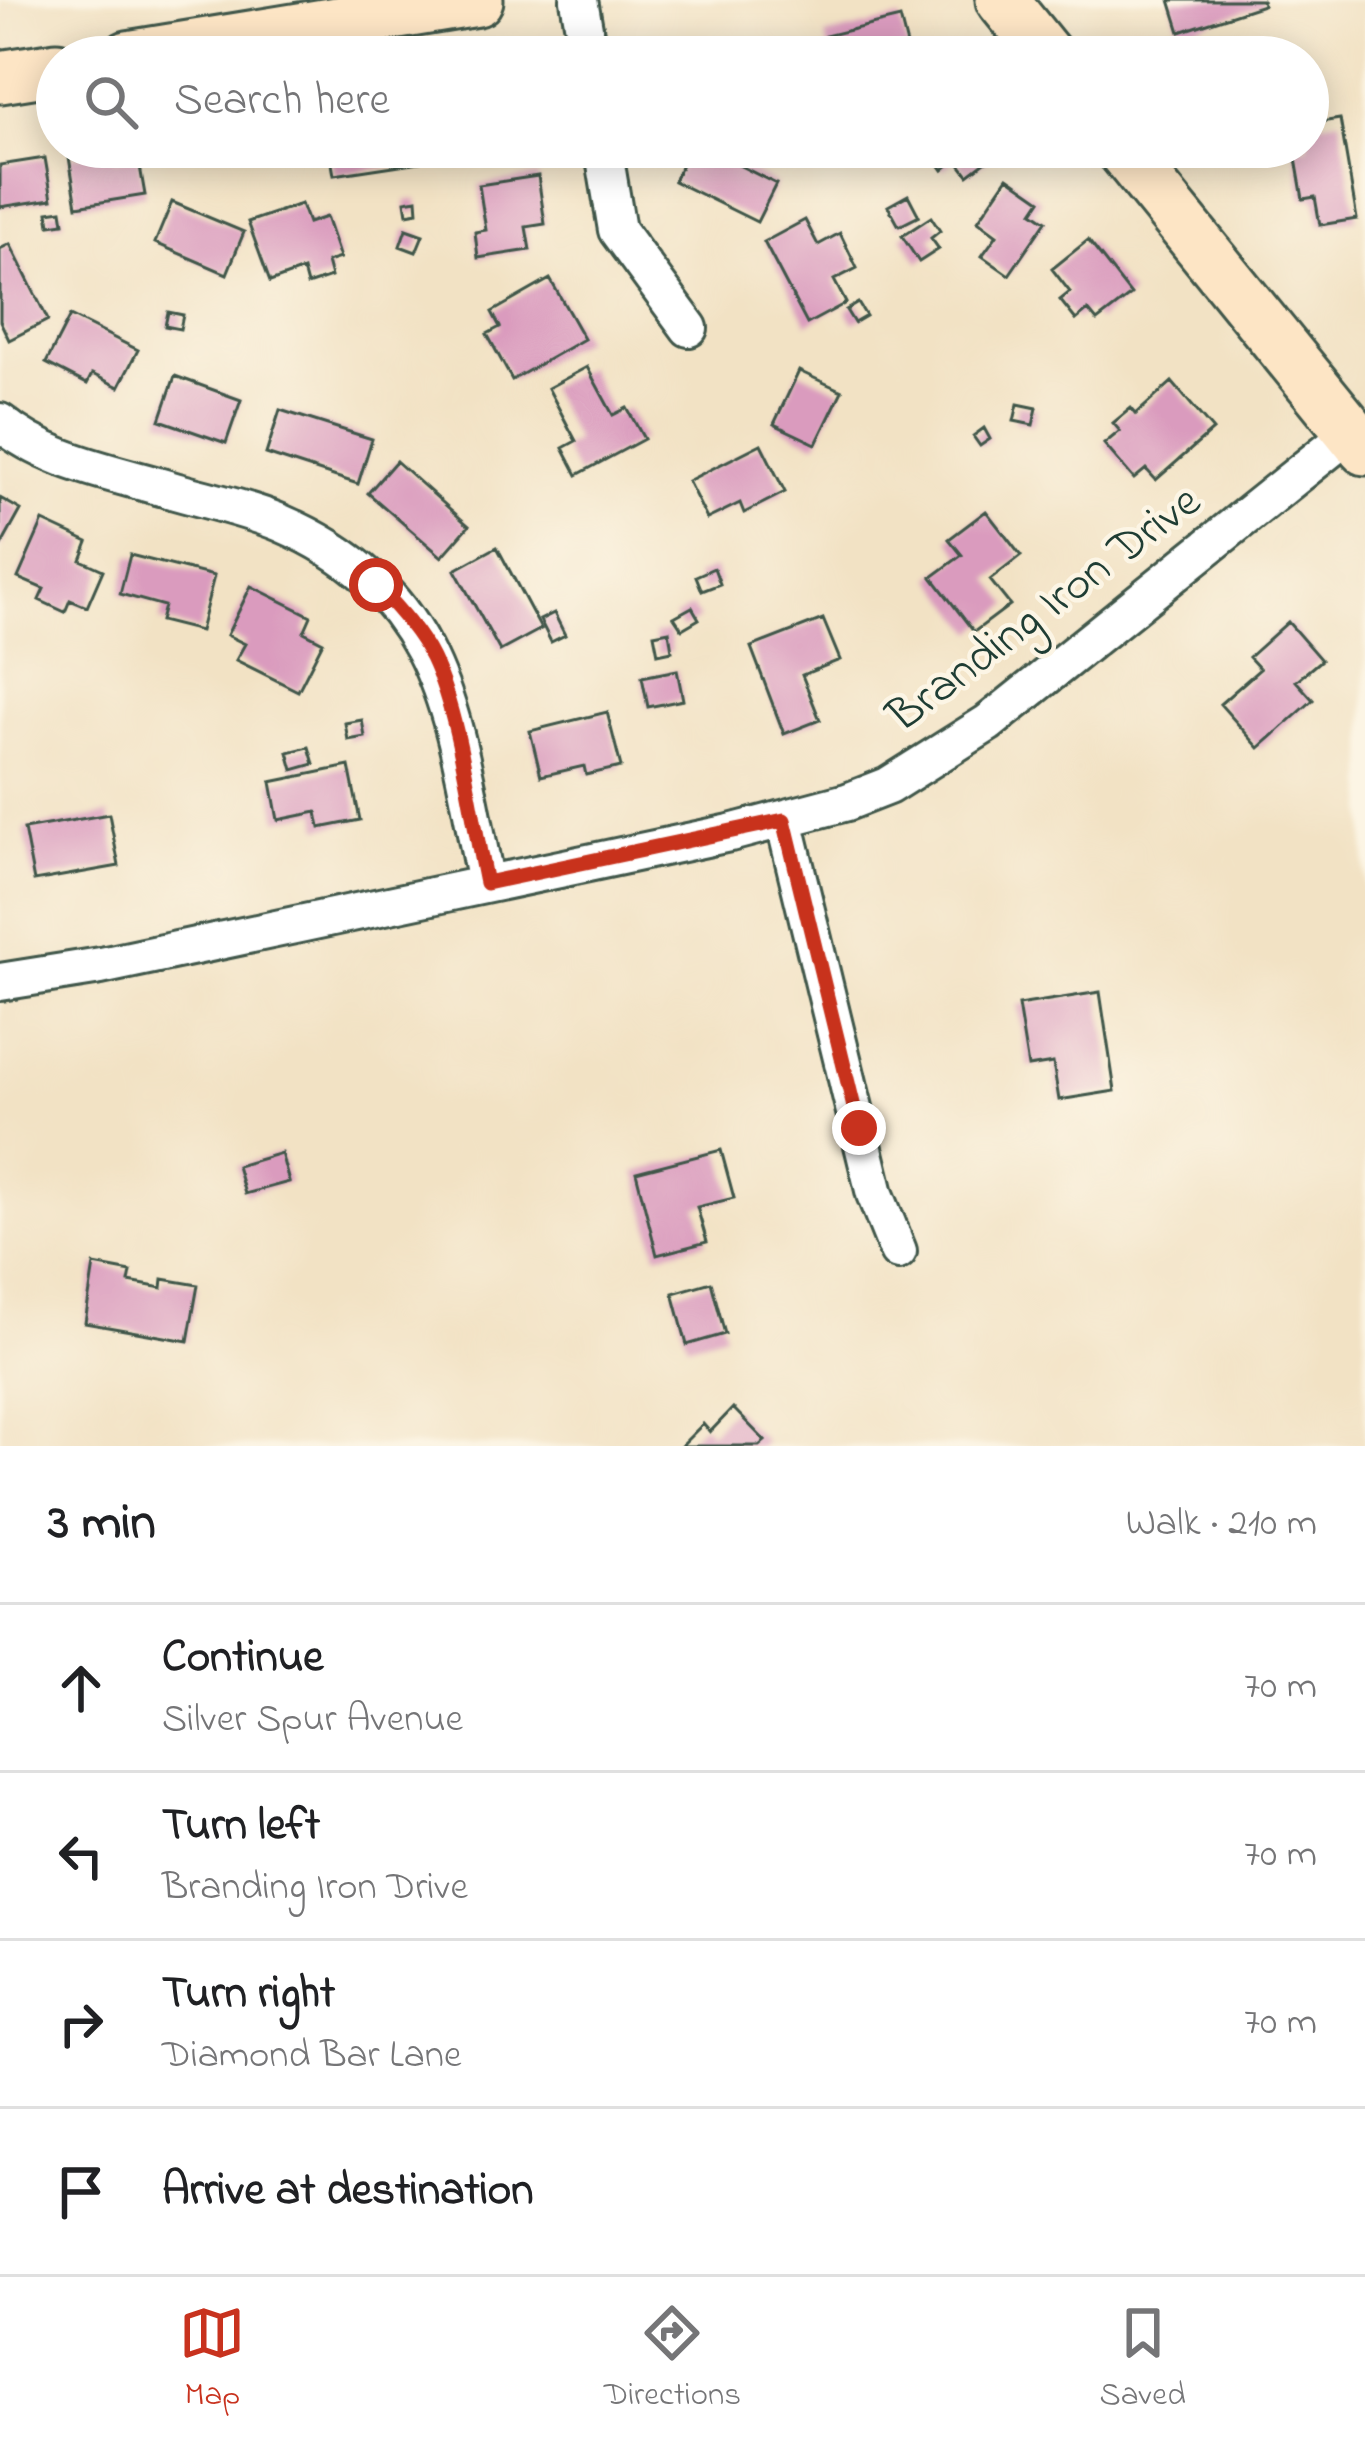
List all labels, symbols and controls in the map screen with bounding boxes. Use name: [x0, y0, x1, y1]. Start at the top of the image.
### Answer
search box: [36, 36, 1329, 168]
icon: search: [78, 69, 144, 135]
text: Search here: [174, 69, 390, 135]
street label: Branding Iron Drive: [873, 468, 1217, 753]
route start: [349, 558, 403, 612]
route end: [832, 1101, 886, 1155]
text: 3 min: [48, 1487, 156, 1562]
text: Walk · 210 m: [1126, 1496, 1317, 1553]
text: Continue: [162, 1626, 323, 1692]
icon: ahead: [48, 1655, 114, 1721]
text: 70 m: [1244, 1659, 1317, 1716]
text: Silver Spur Avenue: [162, 1692, 463, 1749]
text: Turn left: [162, 1794, 320, 1860]
icon: left: [48, 1823, 114, 1889]
text: 70 m: [1244, 1827, 1317, 1884]
text: Branding Iron Drive: [162, 1860, 468, 1917]
text: Turn right: [162, 1962, 335, 2028]
icon: right: [48, 1991, 114, 2057]
text: 70 m: [1244, 1995, 1317, 2052]
text: Diamond Bar Lane: [162, 2028, 461, 2085]
icon: arrive: [48, 2159, 114, 2225]
text: Arrive at destination: [162, 2159, 533, 2225]
tab: Map: [179, 2300, 245, 2420]
tab: Directions: [604, 2300, 741, 2420]
tab: Saved: [1100, 2300, 1186, 2420]

